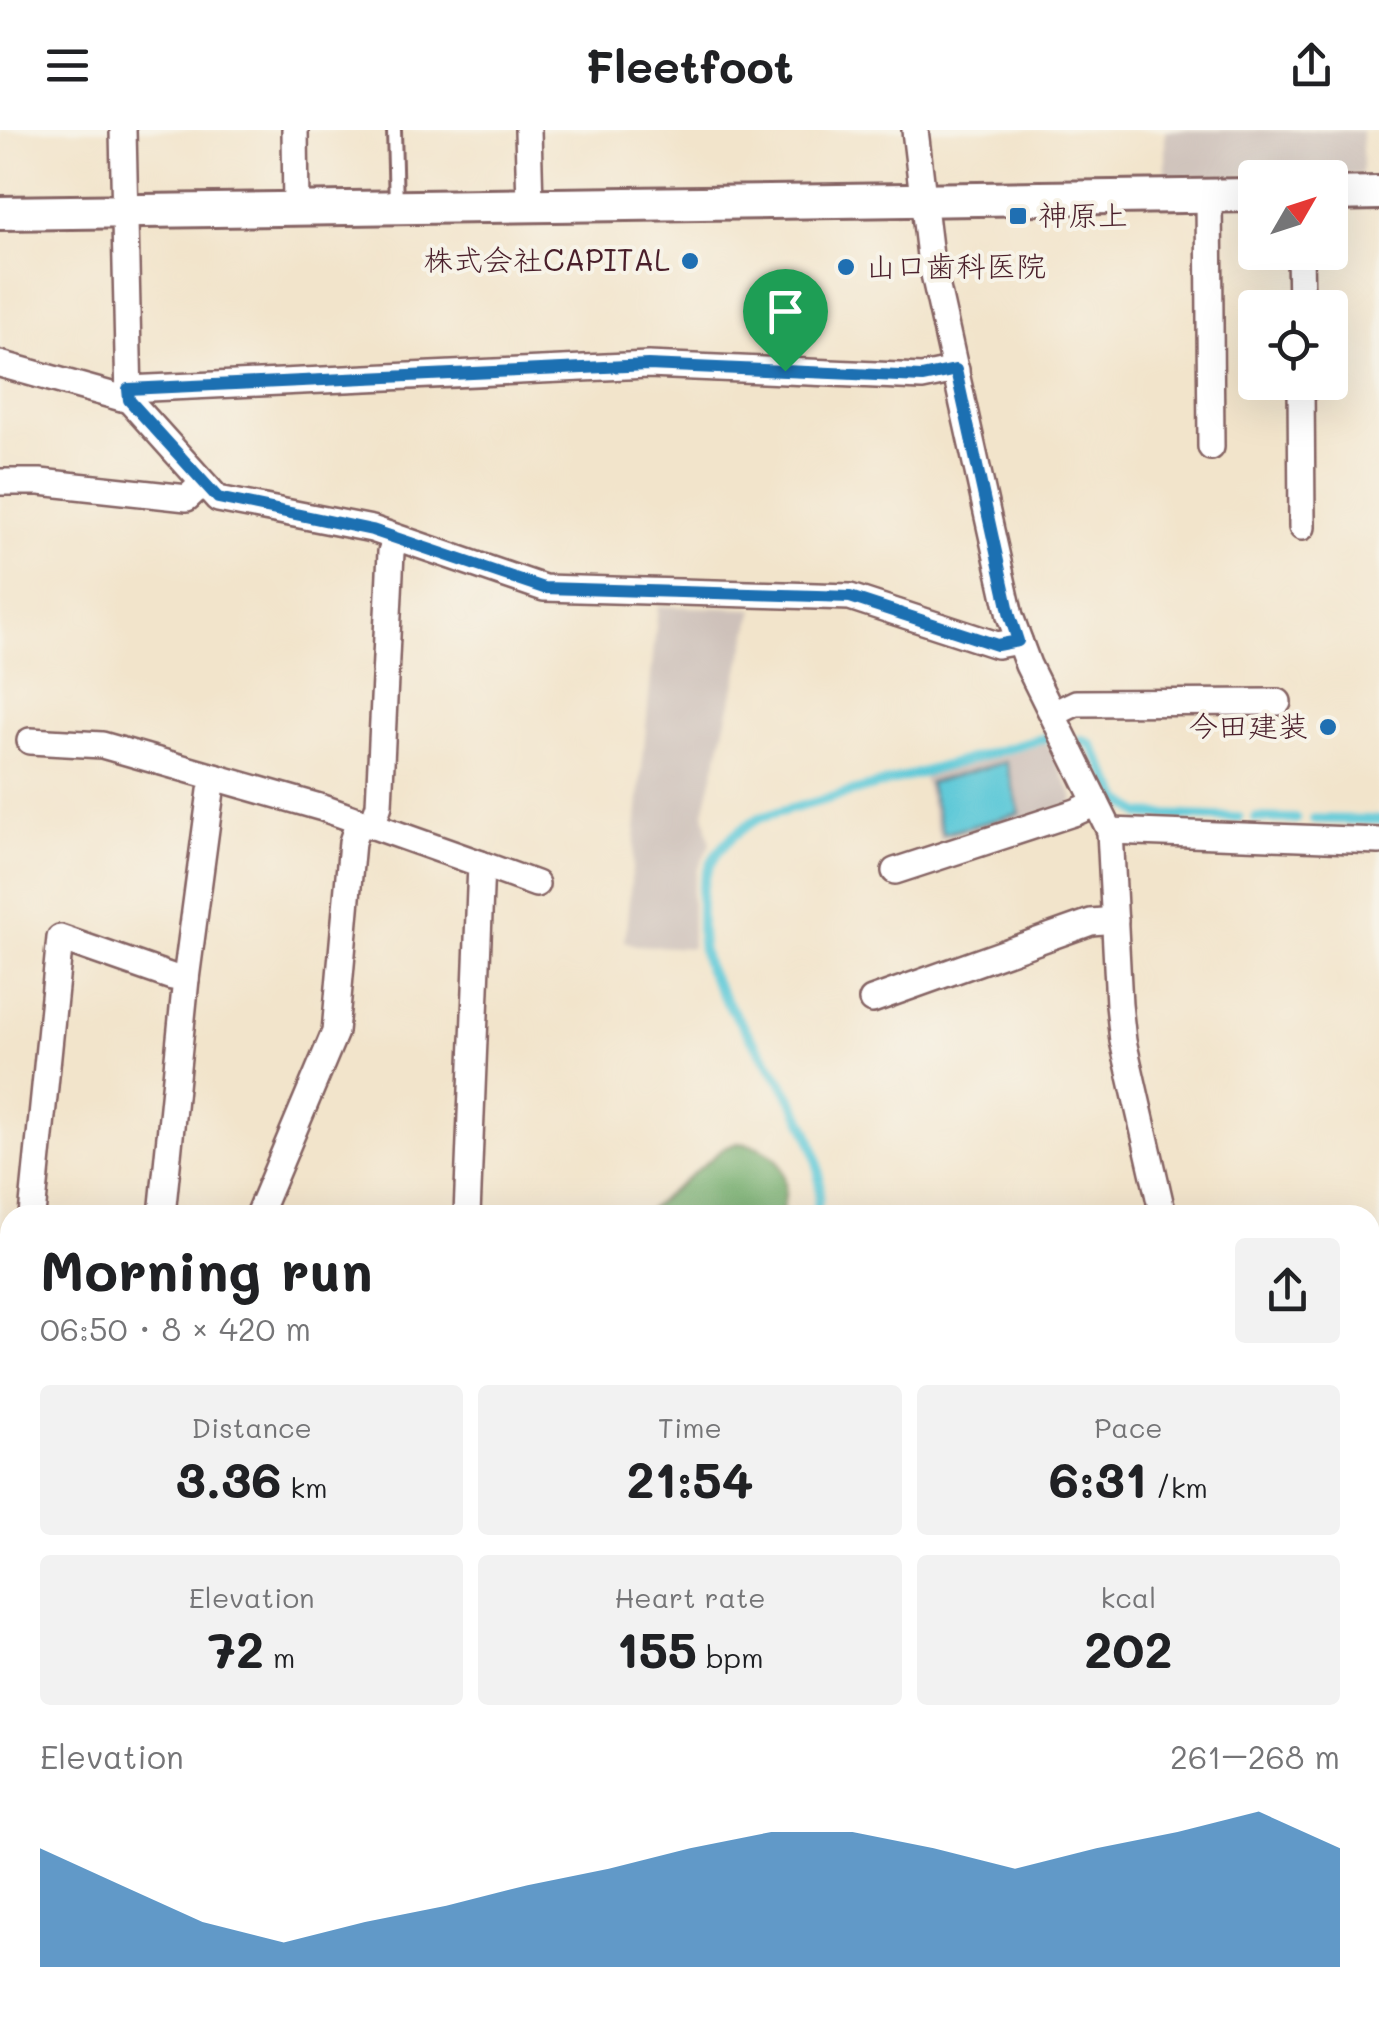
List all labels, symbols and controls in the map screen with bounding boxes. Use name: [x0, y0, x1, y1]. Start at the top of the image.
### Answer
text: Fleetfoot: [585, 36, 794, 94]
icon: menu: [40, 38, 95, 93]
icon: share: [1284, 38, 1339, 93]
north arrow: [1238, 160, 1348, 270]
map controls: [1238, 160, 1348, 400]
place label: 神原上: [1038, 194, 1128, 234]
marker: 神原上: [1007, 205, 1029, 227]
place label: 株式会社CAPITAL: [423, 239, 670, 279]
place label: 山口歯科医院: [866, 245, 1046, 285]
marker: 株式会社CAPITAL: [679, 250, 701, 272]
marker: 山口歯科医院: [835, 256, 857, 278]
pin: [743, 269, 828, 372]
icon: arrive: [758, 284, 813, 339]
button: locate: [1238, 290, 1348, 400]
place label: 今田建装: [1188, 705, 1308, 745]
marker: 今田建装: [1317, 716, 1339, 738]
text: Morning run: [40, 1233, 373, 1305]
button: share: [1235, 1238, 1340, 1343]
text: 06:50 · 8 × 420 m: [40, 1307, 311, 1349]
text: Distance: [191, 1409, 312, 1445]
text: Time: [658, 1409, 722, 1445]
text: Pace: [1094, 1409, 1163, 1445]
text: 3.36: [176, 1445, 281, 1511]
text: 21:54: [627, 1445, 753, 1511]
text: 6:31: [1049, 1445, 1147, 1511]
text: km: [281, 1469, 328, 1505]
text: /km: [1147, 1469, 1208, 1505]
text: Elevation: [189, 1579, 315, 1615]
text: Heart rate: [614, 1579, 766, 1615]
text: kcal: [1100, 1579, 1156, 1615]
text: 72: [208, 1615, 264, 1681]
text: 155: [617, 1615, 697, 1681]
text: 202: [1084, 1615, 1172, 1681]
text: m: [264, 1639, 295, 1675]
text: bpm: [697, 1639, 763, 1675]
text: Elevation: [40, 1735, 184, 1777]
text: 261–268 m: [1170, 1735, 1340, 1777]

